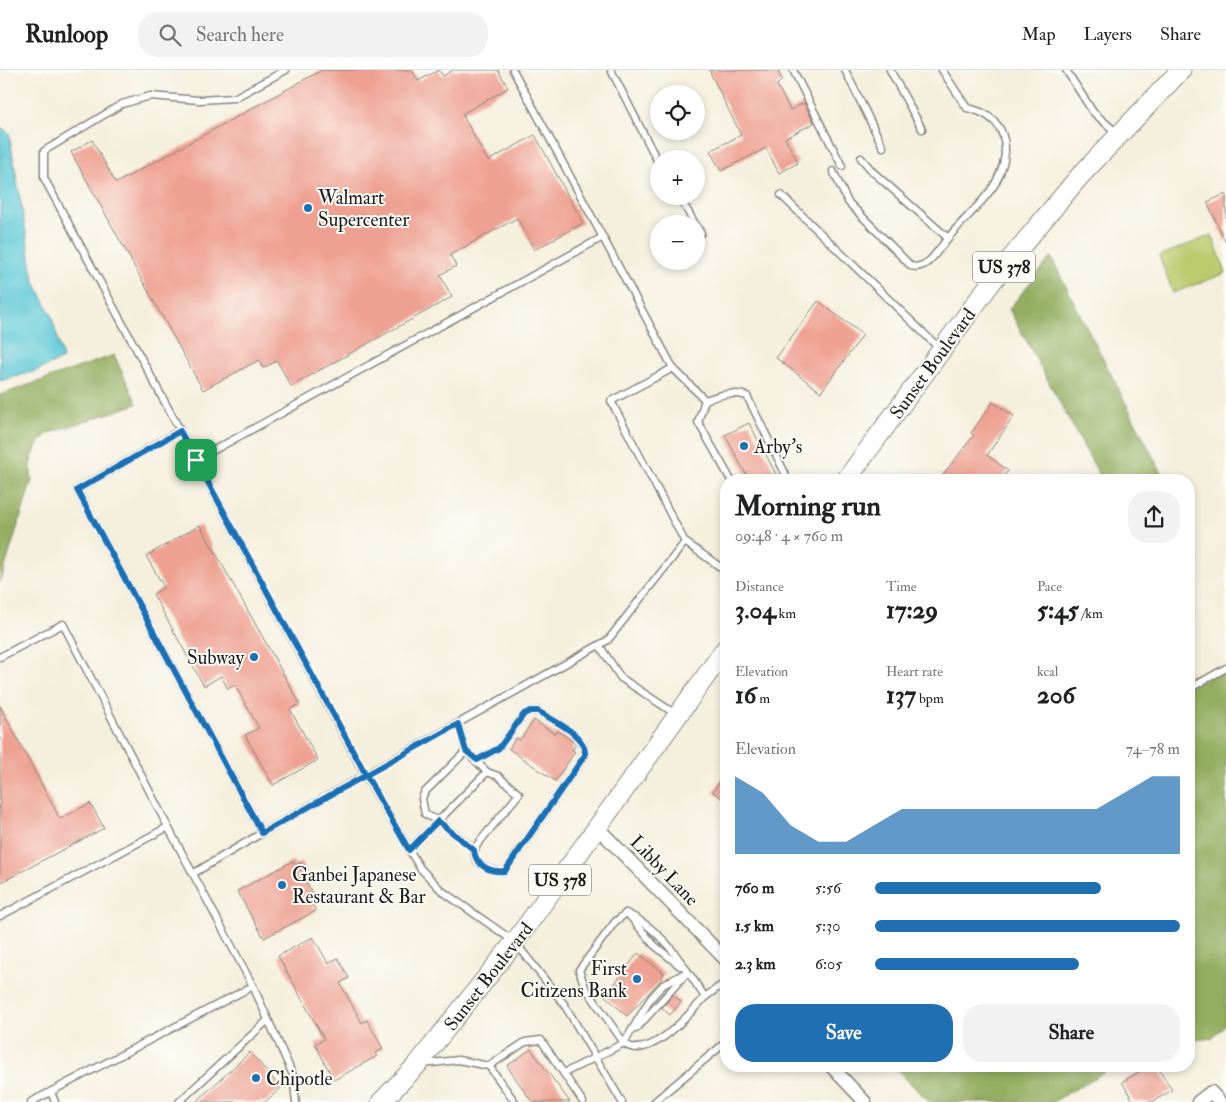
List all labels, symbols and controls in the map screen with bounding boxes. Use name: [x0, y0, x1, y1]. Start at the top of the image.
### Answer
search box: [138, 12, 488, 57]
text: Runloop: [25, 19, 108, 50]
icon: search: [156, 21, 184, 49]
text: Search here: [196, 23, 284, 47]
text: Map: [1022, 23, 1056, 46]
text: Layers: [1084, 23, 1132, 46]
text: Share: [1160, 23, 1201, 46]
map controls: [650, 85, 705, 270]
button: locate: [650, 85, 705, 140]
button: +: [650, 150, 705, 205]
place label: Walmart Supercenter: [317, 186, 409, 233]
marker: Walmart Supercenter: [302, 202, 314, 214]
button: −: [650, 215, 705, 270]
road number: US 378: [973, 252, 1035, 282]
street label: Sunset Boulevard: [885, 303, 981, 424]
place label: Arby's: [753, 435, 802, 459]
pin: [175, 439, 217, 481]
marker: Arby's: [738, 440, 750, 452]
icon: arrive: [182, 446, 210, 474]
text: Morning run: [735, 489, 881, 524]
button: share: [1128, 491, 1180, 543]
text: 09:48 · 4 × 760 m: [735, 526, 843, 546]
text: Distance: [735, 578, 784, 595]
text: Time: [886, 578, 917, 595]
text: Pace: [1037, 578, 1062, 595]
text: 3.04: [735, 595, 776, 626]
text: 17:29: [886, 595, 938, 626]
text: 5:45: [1037, 595, 1079, 626]
text: km: [776, 605, 796, 622]
text: /km: [1079, 605, 1103, 622]
place label: Subway: [187, 646, 245, 670]
marker: Subway: [248, 651, 260, 663]
text: Elevation: [735, 663, 788, 680]
text: Heart rate: [886, 663, 943, 680]
text: kcal: [1037, 663, 1058, 680]
text: 16: [735, 680, 756, 711]
text: 137: [886, 680, 916, 711]
text: 206: [1037, 680, 1075, 711]
text: m: [756, 690, 770, 707]
text: bpm: [916, 690, 944, 707]
text: Elevation: [735, 739, 796, 759]
text: 74–78 m: [1126, 739, 1180, 759]
street label: Libby Lane: [625, 830, 704, 911]
place label: Ganbei Japanese Restaurant & Bar: [292, 863, 426, 909]
road number: US 378: [529, 864, 591, 896]
text: 760 m: [735, 878, 774, 898]
text: 5:56: [815, 878, 841, 898]
marker: Ganbei Japanese Restaurant & Bar: [276, 879, 288, 891]
text: 1.5 km: [735, 916, 774, 936]
text: 5:30: [815, 916, 840, 936]
street label: Sunset Boulevard: [439, 917, 539, 1036]
text: 2.3 km: [735, 954, 776, 974]
text: 6:05: [815, 954, 842, 974]
place label: First Citizens Bank: [520, 957, 627, 1003]
marker: First Citizens Bank: [631, 973, 643, 985]
button: Save: [735, 1004, 953, 1062]
button: Share: [963, 1004, 1180, 1062]
place label: Chipotle: [266, 1067, 333, 1092]
marker: Chipotle: [250, 1072, 262, 1084]

